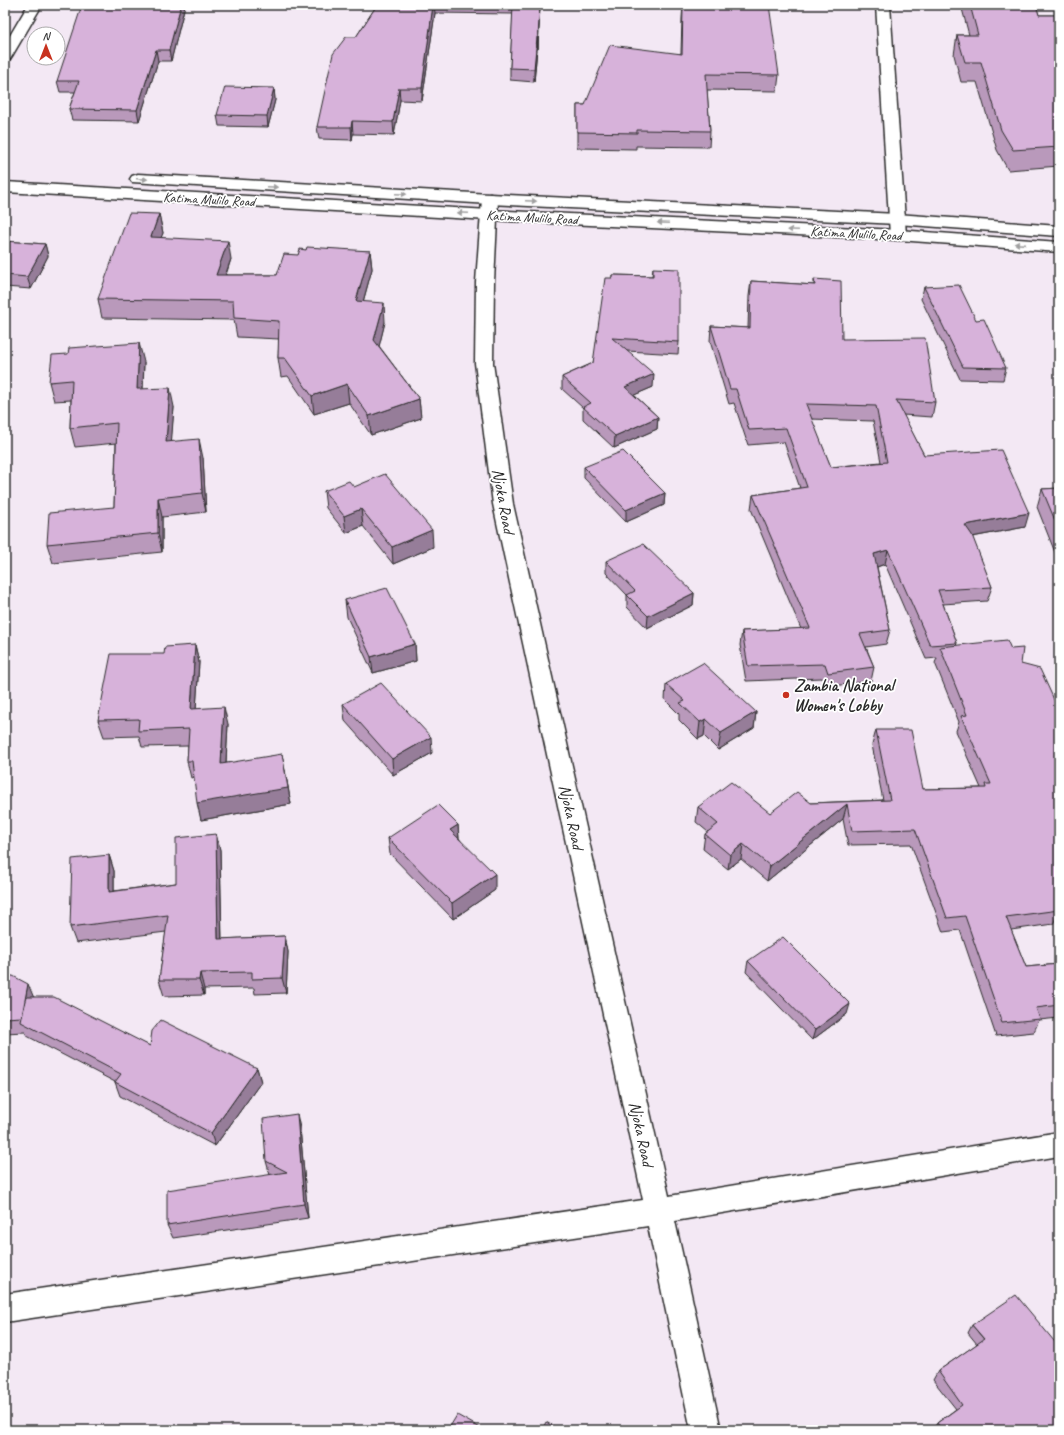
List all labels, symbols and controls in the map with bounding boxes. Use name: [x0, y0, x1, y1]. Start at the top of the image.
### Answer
north arrow: [26, 26, 66, 66]
text: N: [43, 29, 52, 43]
one-way arrow: [136, 176, 148, 183]
one-way arrow: [266, 183, 278, 190]
street label: Katima Mulilo Road: [163, 189, 258, 211]
one-way arrow: [395, 191, 408, 197]
one-way arrow: [525, 198, 538, 204]
street label: Katima Mulilo Road: [486, 207, 581, 229]
one-way arrow: [456, 210, 469, 216]
one-way arrow: [657, 220, 669, 227]
street label: Katima Mulilo Road: [810, 223, 905, 245]
one-way arrow: [786, 227, 799, 233]
one-way arrow: [1014, 241, 1026, 248]
street label: Njoka Road: [487, 467, 520, 538]
place label: Zambia National Women's Lobby: [794, 675, 897, 716]
marker: Zambia National Women's Lobby: [781, 690, 791, 700]
street label: Njoka Road: [554, 783, 589, 854]
street label: Njoka Road: [624, 1100, 659, 1171]

